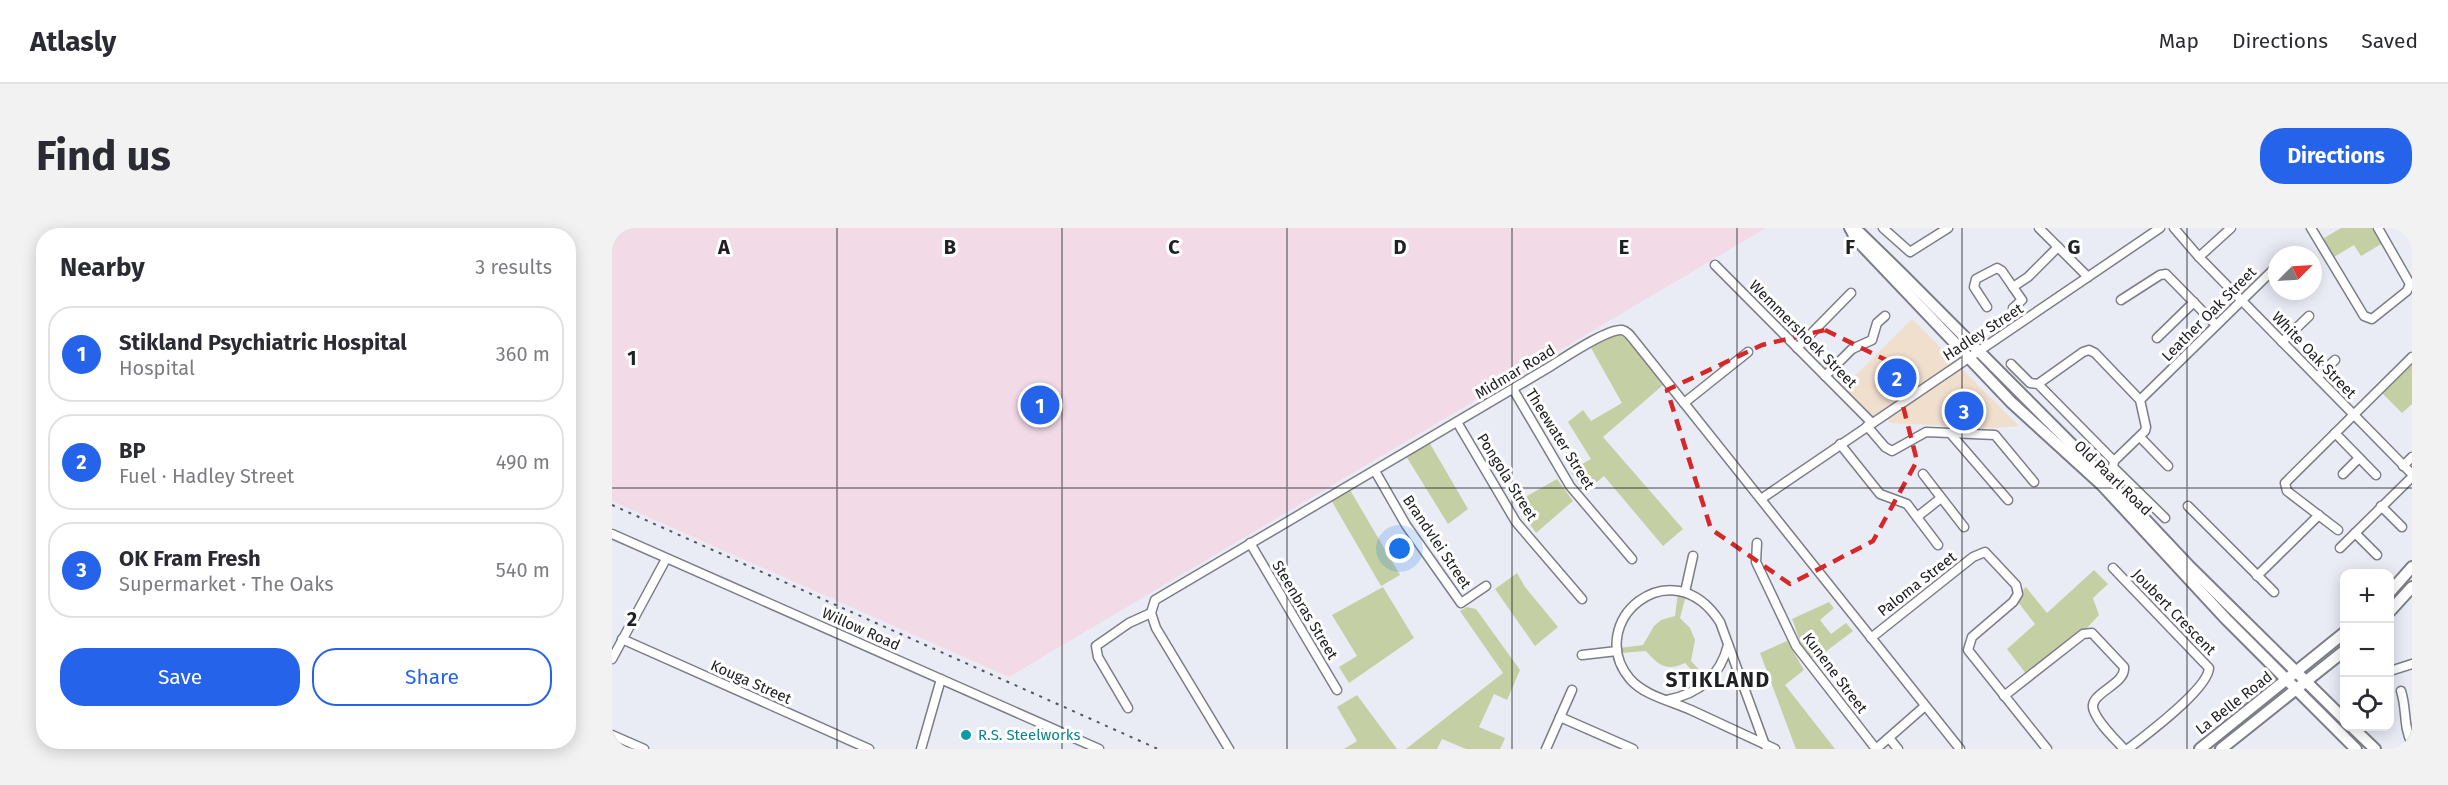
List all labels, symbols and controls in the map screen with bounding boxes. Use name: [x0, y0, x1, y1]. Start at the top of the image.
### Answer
text: Atlasly: [30, 25, 116, 58]
text: Map: [2159, 28, 2199, 54]
text: Directions: [2232, 28, 2328, 54]
text: Saved: [2361, 28, 2418, 54]
button: Directions: [2260, 128, 2412, 184]
text: Find us: [36, 131, 171, 181]
text: A: [717, 235, 731, 259]
text: B: [944, 235, 956, 259]
text: C: [1168, 235, 1180, 259]
text: D: [1393, 235, 1407, 259]
text: E: [1619, 235, 1629, 259]
text: F: [1845, 235, 1855, 259]
text: G: [2068, 235, 2080, 259]
north arrow: [2268, 246, 2322, 300]
text: Nearby: [60, 252, 145, 283]
text: 3 results: [475, 255, 552, 279]
street label: Leather Oak Street: [2158, 263, 2260, 365]
street label: Wemmershoek Street: [1745, 276, 1861, 392]
street label: Hadley Street: [1940, 299, 2027, 365]
street label: White Oak Street: [2268, 308, 2360, 402]
text: Stikland Psychiatric Hospital: [119, 329, 407, 356]
street label: Midmar Road: [1472, 341, 1558, 403]
text: 1: [77, 342, 86, 366]
text: 360 m: [496, 342, 550, 366]
text: 1: [627, 346, 637, 370]
text: Hospital: [119, 356, 195, 380]
pin: 2: [1878, 356, 1916, 400]
pin: 1: [1020, 382, 1060, 428]
street label: Theewater Street: [1522, 385, 1599, 493]
pin: 3: [1944, 388, 1984, 434]
street label: Pongola Street: [1473, 430, 1541, 524]
text: BP: [119, 437, 146, 464]
street label: Old Paarl Road: [2071, 437, 2155, 519]
text: 2: [76, 450, 87, 474]
text: 490 m: [496, 450, 550, 474]
text: Fuel · Hadley Street: [119, 464, 294, 488]
street label: Brandvlei Street: [1399, 492, 1475, 593]
your location: [1385, 534, 1414, 563]
text: OK Fram Fresh: [119, 545, 261, 572]
street label: Paloma Street: [1874, 547, 1960, 620]
street label: Steenbras Street: [1268, 557, 1342, 663]
text: 3: [76, 558, 87, 582]
text: 540 m: [496, 558, 550, 582]
street label: Joubert Crescent: [2129, 565, 2220, 659]
map controls: [2340, 569, 2394, 731]
button: +: [2340, 569, 2394, 623]
text: Supermarket · The Oaks: [119, 572, 334, 596]
street label: Willow Road: [819, 604, 903, 654]
text: 2: [627, 607, 637, 631]
button: −: [2340, 623, 2394, 677]
street label: Kunene Street: [1799, 629, 1871, 717]
button: Save: [60, 648, 300, 706]
button: Share: [312, 648, 552, 706]
street label: Kouga Street: [708, 656, 795, 708]
district label: STIKLAND: [1665, 667, 1771, 693]
street label: La Belle Road: [2192, 668, 2276, 738]
button: locate: [2340, 677, 2394, 731]
place label: R.S. Steelworks: [978, 726, 1080, 744]
marker: R.S. Steelworks: [959, 728, 973, 742]

